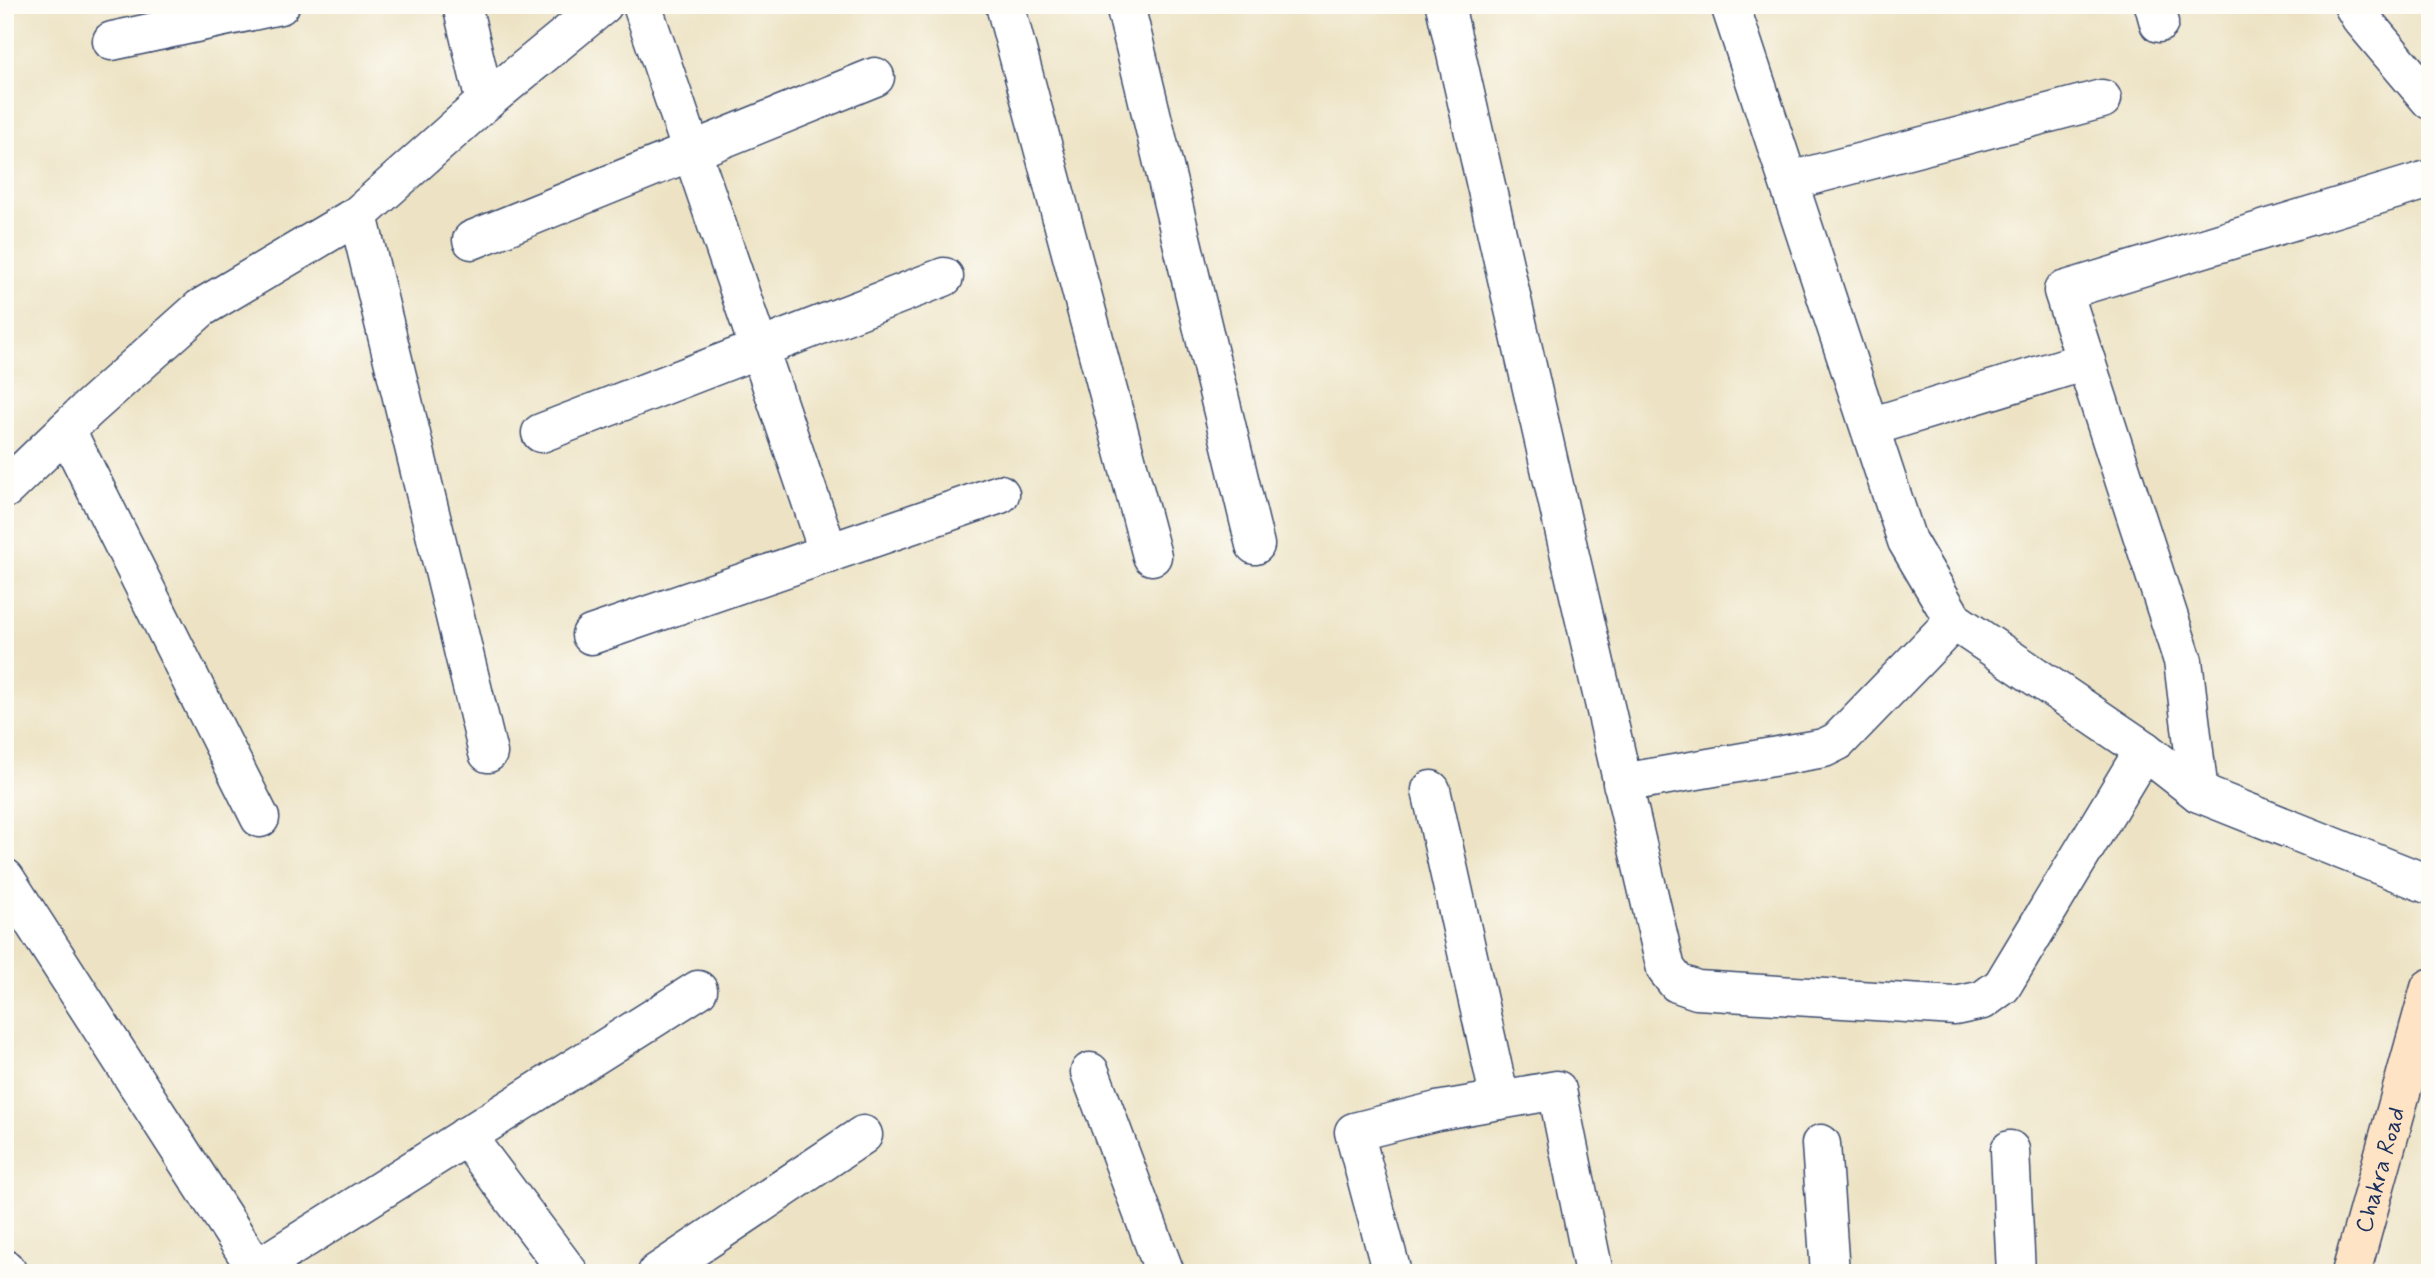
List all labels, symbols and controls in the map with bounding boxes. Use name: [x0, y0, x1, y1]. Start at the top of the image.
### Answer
street label: Chakra Road: [2349, 1104, 2413, 1237]

